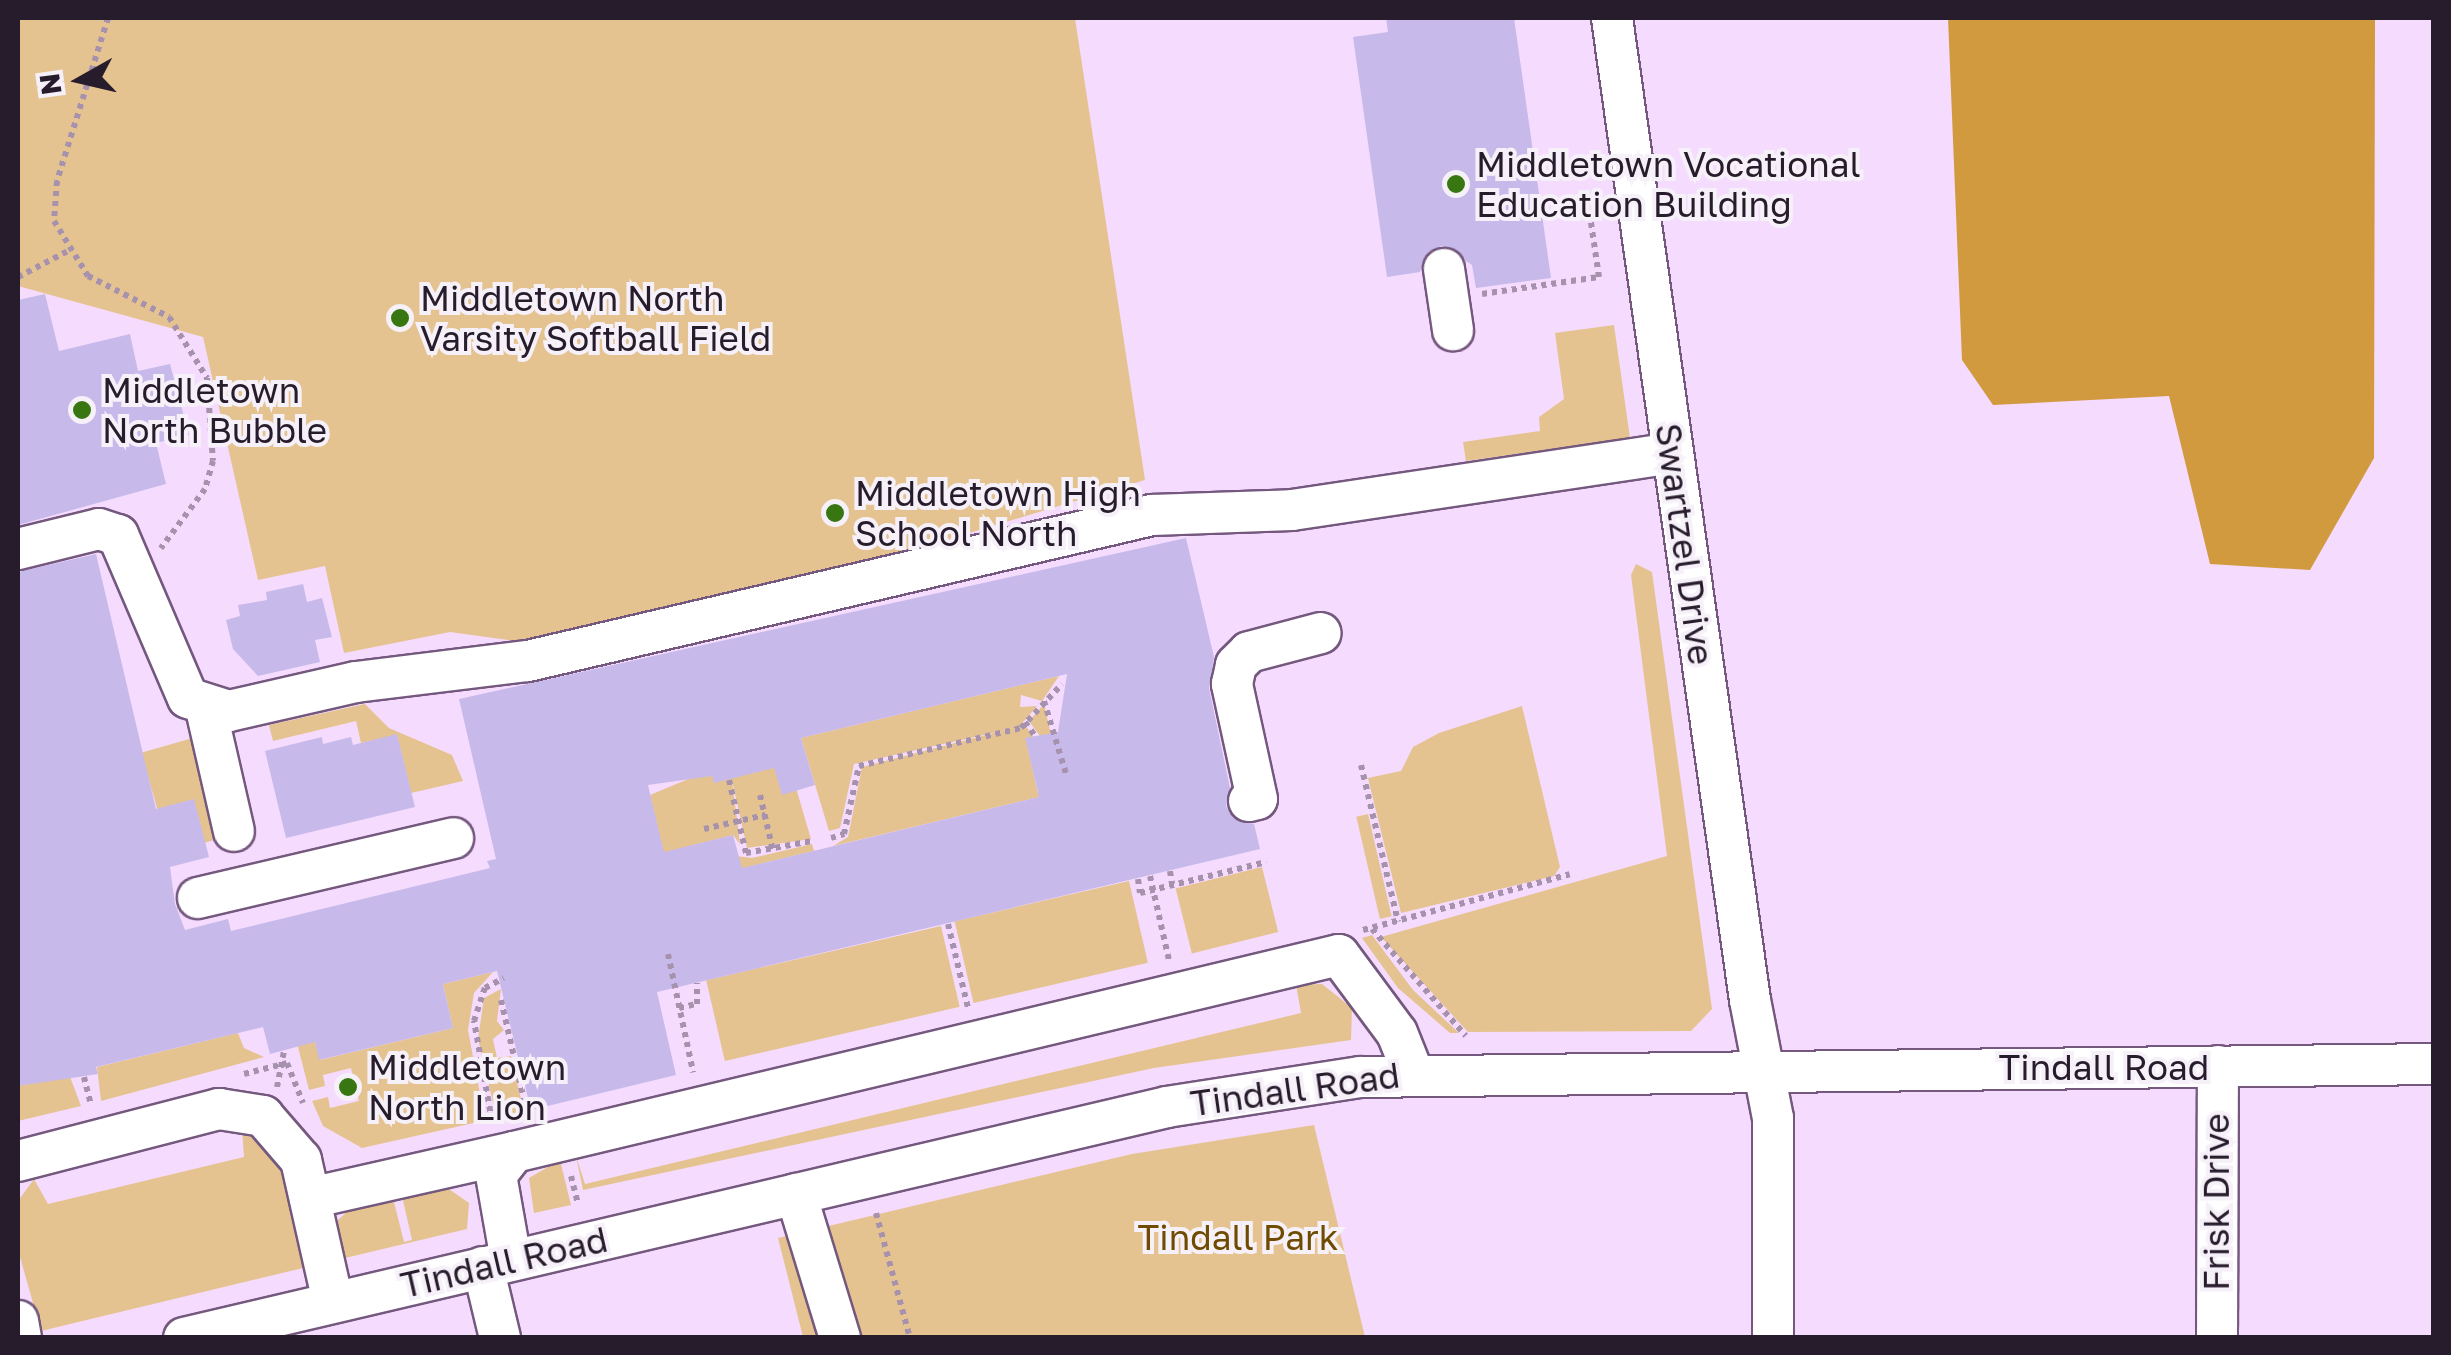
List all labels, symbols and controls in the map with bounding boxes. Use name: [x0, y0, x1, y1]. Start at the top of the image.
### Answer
north arrow: [30, 30, 130, 130]
text: N: [32, 71, 68, 97]
place label: Middletown Vocational Education Building: [1476, 143, 1861, 225]
marker: Middletown Vocational Education Building: [1445, 173, 1467, 195]
place label: Middletown North Varsity Softball Field: [420, 277, 771, 359]
marker: Middletown North Varsity Softball Field: [389, 307, 411, 329]
place label: Middletown North Bubble: [102, 369, 327, 451]
marker: Middletown North Bubble: [71, 399, 93, 421]
street label: Swartzel Drive: [1647, 421, 1723, 667]
place label: Middletown High School North: [855, 472, 1141, 554]
marker: Middletown High School North: [824, 502, 846, 524]
place label: Middletown North Lion: [368, 1046, 566, 1128]
street label: Tindall Road: [1999, 1046, 2209, 1088]
street label: Tindall Road: [1188, 1054, 1402, 1124]
marker: Middletown North Lion: [337, 1076, 359, 1098]
street label: Frisk Drive: [2195, 1113, 2237, 1291]
park label: Tindall Park: [1138, 1216, 1338, 1258]
street label: Tindall Road: [397, 1218, 611, 1306]

